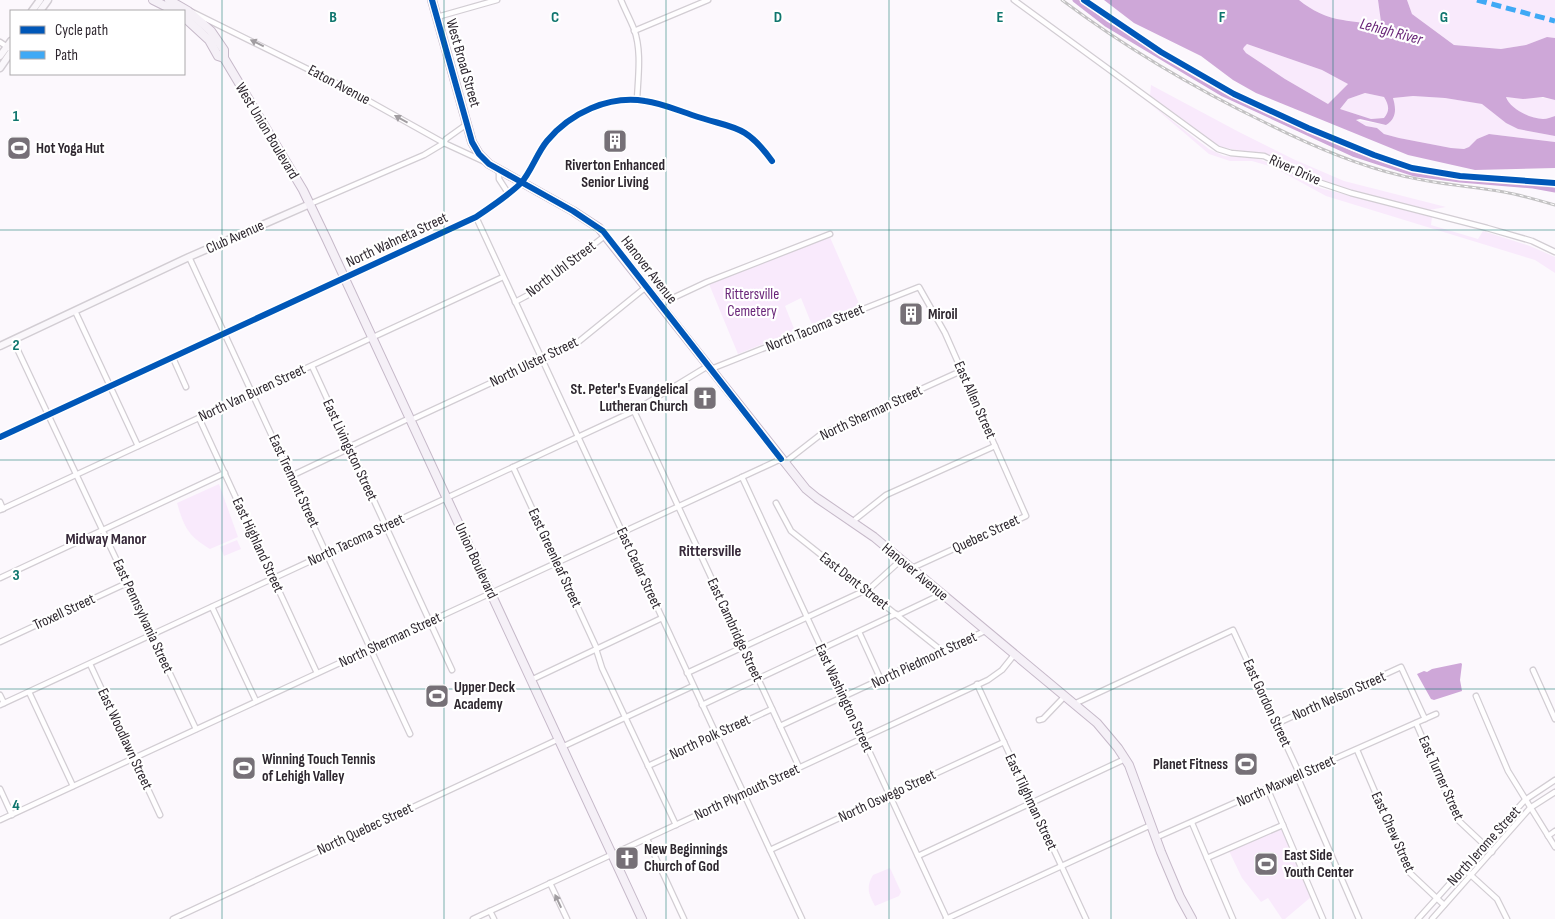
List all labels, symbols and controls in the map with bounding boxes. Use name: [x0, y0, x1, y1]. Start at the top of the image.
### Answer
text: B: [329, 8, 337, 27]
text: C: [551, 8, 559, 27]
text: D: [774, 8, 782, 27]
text: E: [997, 8, 1004, 27]
text: F: [1219, 8, 1226, 27]
text: G: [1440, 8, 1448, 27]
legend: [10, 10, 185, 75]
water label: Lehigh River: [1358, 15, 1425, 50]
street label: West Broad Street: [441, 17, 485, 110]
text: Cycle path: [55, 21, 108, 40]
one-way arrow: [250, 39, 264, 47]
text: Path: [55, 46, 78, 65]
street label: Eaton Avenue: [305, 61, 373, 109]
street label: West Union Boulevard: [231, 79, 303, 183]
text: 1: [13, 107, 20, 126]
one-way arrow: [394, 115, 408, 123]
building icon: Riverton Enhanced Senior Living: [602, 128, 628, 154]
sports icon: Hot Yoga Hut: [6, 135, 32, 161]
place label: Hot Yoga Hut: [36, 139, 105, 158]
street label: River Drive: [1266, 150, 1324, 190]
place label: Riverton Enhanced Senior Living: [565, 156, 665, 192]
street label: North Wahneta Street: [343, 208, 451, 272]
street label: Club Avenue: [203, 216, 267, 258]
street label: Hanover Avenue: [617, 232, 681, 308]
street label: North Uhl Street: [522, 236, 600, 301]
park label: Rittersville Cemetery: [725, 285, 779, 321]
street label: North Tacoma Street: [763, 300, 867, 356]
building icon: Miroil: [898, 301, 924, 327]
place label: Miroil: [928, 305, 958, 324]
street label: North Ulster Street: [487, 332, 582, 392]
text: 2: [12, 336, 20, 355]
street label: East Allen Street: [949, 358, 1001, 442]
street label: North Van Buren Street: [195, 360, 309, 426]
place label: St. Peter's Evangelical Lutheran Church: [571, 380, 688, 416]
street label: North Sherman Street: [817, 381, 926, 445]
church icon: St. Peter's Evangelical Lutheran Church: [692, 385, 718, 411]
street label: East Livingston Street: [318, 396, 382, 504]
street label: East Tremont Street: [264, 432, 324, 531]
street label: East Highland Street: [228, 495, 288, 596]
street label: East Greenleaf Street: [524, 505, 586, 611]
street label: North Tacoma Street: [305, 509, 408, 571]
street label: Quebec Street: [949, 510, 1023, 558]
street label: Union Boulevard: [450, 520, 502, 602]
street label: East Cedar Street: [612, 524, 666, 612]
district label: Midway Manor: [65, 530, 147, 549]
street label: Hanover Avenue: [878, 539, 952, 605]
district label: Rittersville: [679, 542, 741, 561]
street label: East Dent Street: [816, 548, 893, 614]
street label: East Pennsylvania Street: [108, 556, 178, 676]
text: 3: [12, 566, 20, 585]
street label: East Cambridge Street: [703, 575, 767, 685]
street label: Troxell Street: [30, 589, 98, 635]
street label: North Sherman Street: [336, 608, 445, 672]
street label: North Piedmont Street: [868, 627, 980, 693]
street label: East Washington Street: [811, 641, 878, 756]
street label: East Gordon Street: [1238, 656, 1296, 750]
street label: North Nelson Street: [1289, 667, 1389, 725]
place label: Upper Deck Academy: [453, 678, 516, 714]
sports icon: Upper Deck Academy: [424, 683, 450, 709]
street label: East Woodlawn Street: [93, 685, 157, 793]
street label: North Polk Street: [667, 710, 754, 764]
street label: East Turner Street: [1414, 733, 1468, 824]
place label: Winning Touch Tennis of Lehigh Valley: [262, 750, 376, 786]
street label: East Tilghman Street: [1000, 751, 1062, 854]
sports icon: Planet Fitness: [1233, 751, 1259, 777]
street label: North Maxwell Street: [1234, 751, 1339, 811]
sports icon: Winning Touch Tennis of Lehigh Valley: [231, 755, 257, 781]
place label: Planet Fitness: [1153, 755, 1228, 774]
street label: North Plymouth Street: [691, 759, 803, 825]
street label: North Oswego Street: [835, 765, 939, 827]
street label: East Chew Street: [1367, 789, 1419, 876]
text: 4: [12, 796, 20, 815]
street label: North Quebec Street: [314, 798, 416, 860]
street label: North Jerome Street: [1443, 802, 1525, 890]
place label: New Beginnings Church of God: [644, 840, 728, 876]
church icon: New Beginnings Church of God: [614, 845, 640, 871]
place label: East Side Youth Center: [1284, 846, 1354, 882]
sports icon: East Side Youth Center: [1253, 851, 1279, 877]
one-way arrow: [554, 894, 562, 908]

